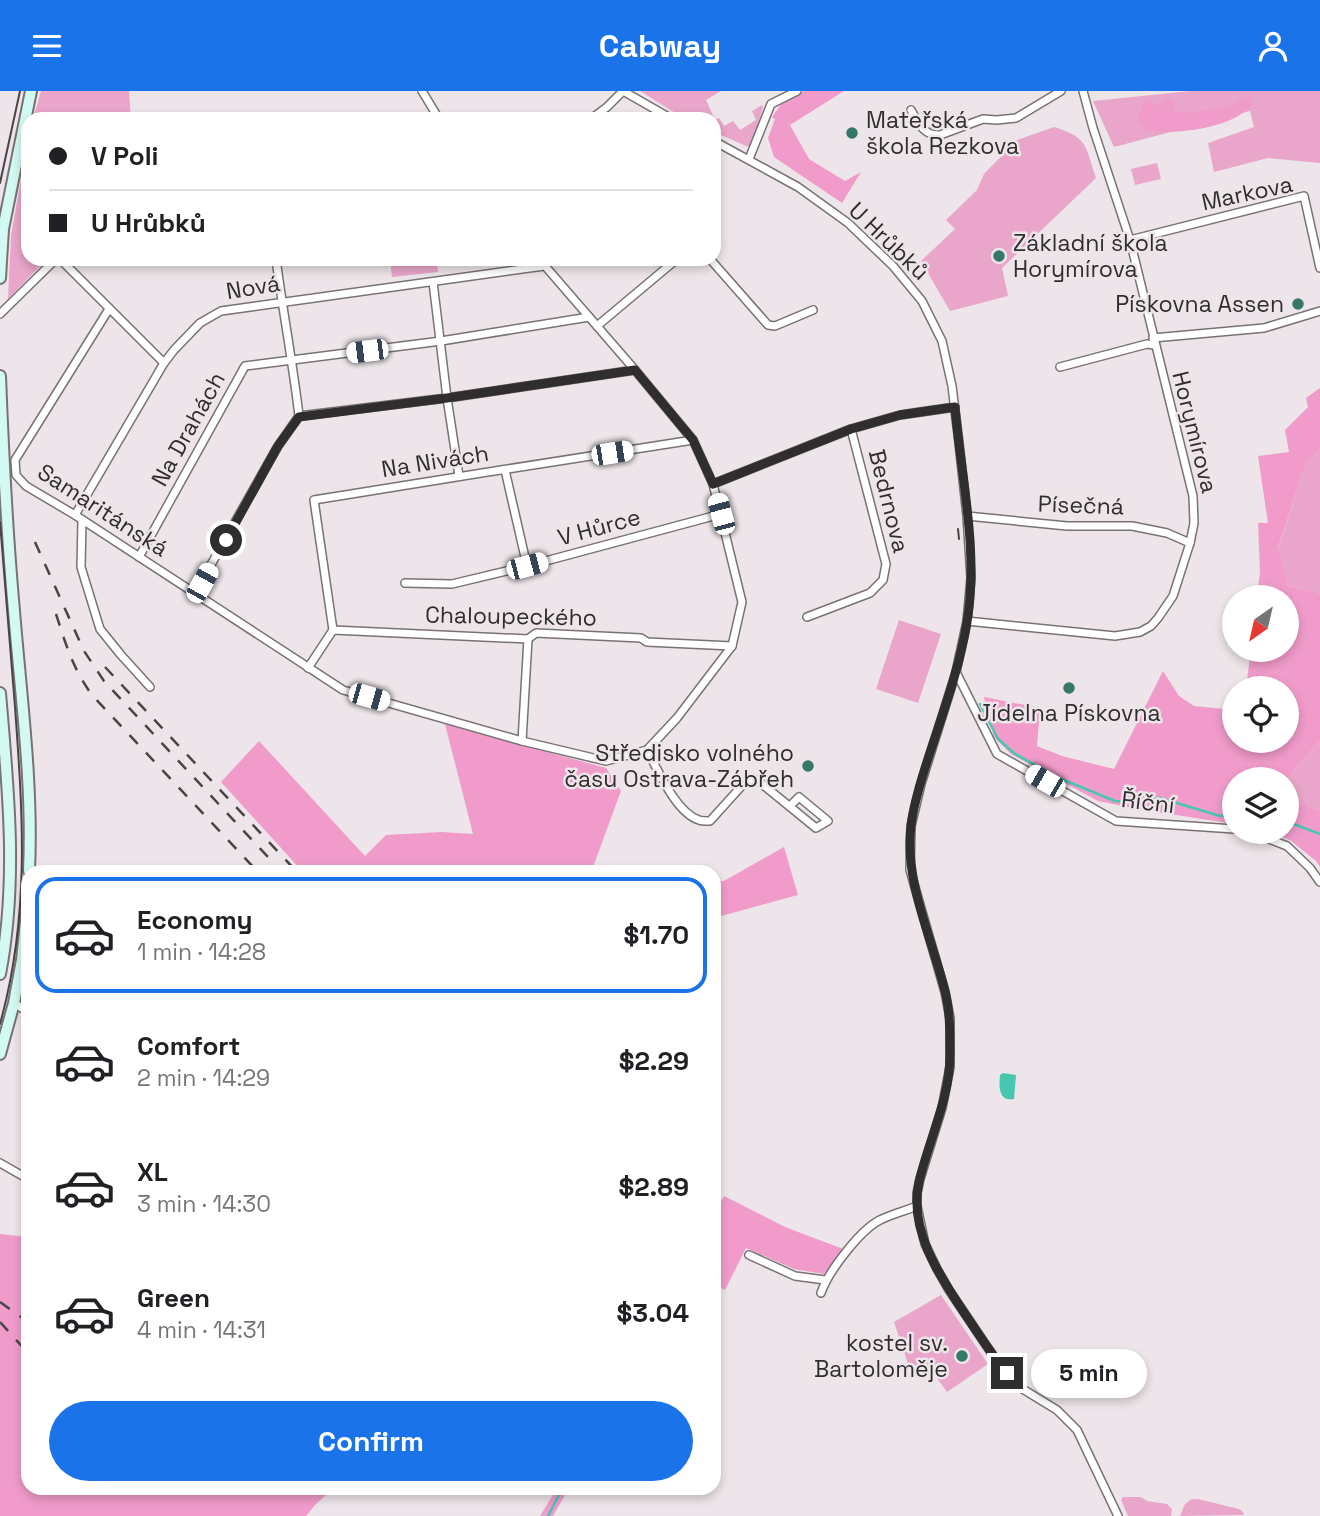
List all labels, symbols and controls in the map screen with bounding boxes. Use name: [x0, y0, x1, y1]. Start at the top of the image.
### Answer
text: Cabway: [599, 26, 721, 66]
icon: menu: [28, 27, 66, 65]
icon: person: [1254, 27, 1292, 65]
place label: Mateřská škola Rezkova: [866, 105, 1019, 161]
marker: Mateřská škola Rezkova: [844, 125, 860, 141]
text: V Poli: [91, 139, 159, 173]
street label: Markova: [1199, 169, 1295, 217]
street label: U Hrůbků: [842, 195, 936, 287]
text: U Hrůbků: [91, 206, 206, 240]
place label: Základní škola Horymírova: [1013, 228, 1168, 284]
marker: Základní škola Horymírova: [991, 248, 1007, 264]
street label: Nová: [224, 268, 282, 306]
place label: Pískovna Assen: [1115, 289, 1284, 319]
marker: Pískovna Assen: [1290, 296, 1306, 312]
car: [345, 338, 390, 364]
street label: Na Drahách: [144, 367, 232, 491]
street label: Horymírova: [1165, 368, 1225, 496]
street label: Na Nivách: [379, 438, 491, 484]
car: [590, 439, 635, 467]
street label: Bedrnova: [862, 446, 916, 556]
street label: Samaritánská: [32, 457, 174, 563]
street label: Písečná: [1037, 489, 1125, 521]
car: [706, 491, 737, 537]
street label: V Hůrce: [554, 502, 644, 552]
route start: [210, 524, 242, 556]
car: [504, 550, 551, 582]
car: [183, 560, 222, 606]
north arrow: [1222, 585, 1298, 661]
map controls: [1222, 585, 1299, 844]
street label: Chaloupeckého: [425, 600, 597, 632]
button: locate: [1222, 676, 1299, 753]
marker: Jídelna Pískovna: [1061, 680, 1077, 696]
car: [346, 681, 393, 713]
place label: Jídelna Pískovna: [977, 698, 1161, 728]
place label: Středisko volného času Ostrava-Zábřeh: [564, 738, 794, 794]
marker: Středisko volného času Ostrava-Zábřeh: [800, 758, 816, 774]
car: [1022, 761, 1069, 801]
button: layers: [1222, 767, 1299, 844]
street label: Říční: [1120, 784, 1177, 820]
text: Economy: [137, 903, 253, 937]
icon: car: [53, 904, 116, 967]
text: $1.70: [623, 918, 689, 952]
text: 1 min · 14:28: [137, 937, 266, 967]
text: Comfort: [137, 1029, 240, 1063]
icon: car: [53, 1030, 116, 1093]
text: $2.29: [619, 1044, 689, 1078]
text: 2 min · 14:29: [137, 1063, 270, 1093]
text: XL: [137, 1155, 168, 1189]
icon: car: [53, 1156, 116, 1219]
text: $2.89: [618, 1170, 689, 1204]
text: 3 min · 14:30: [137, 1189, 271, 1219]
text: Green: [137, 1281, 210, 1315]
icon: car: [53, 1282, 116, 1345]
text: $3.04: [617, 1296, 689, 1330]
text: 4 min · 14:31: [137, 1315, 266, 1345]
place label: kostel sv. Bartoloměje: [814, 1328, 948, 1384]
marker: kostel sv. Bartoloměje: [954, 1348, 970, 1364]
callout: 5 min: [1032, 1349, 1147, 1397]
route end: [991, 1357, 1023, 1389]
text: 5 min: [1059, 1358, 1119, 1388]
button: Confirm: [49, 1401, 693, 1481]

